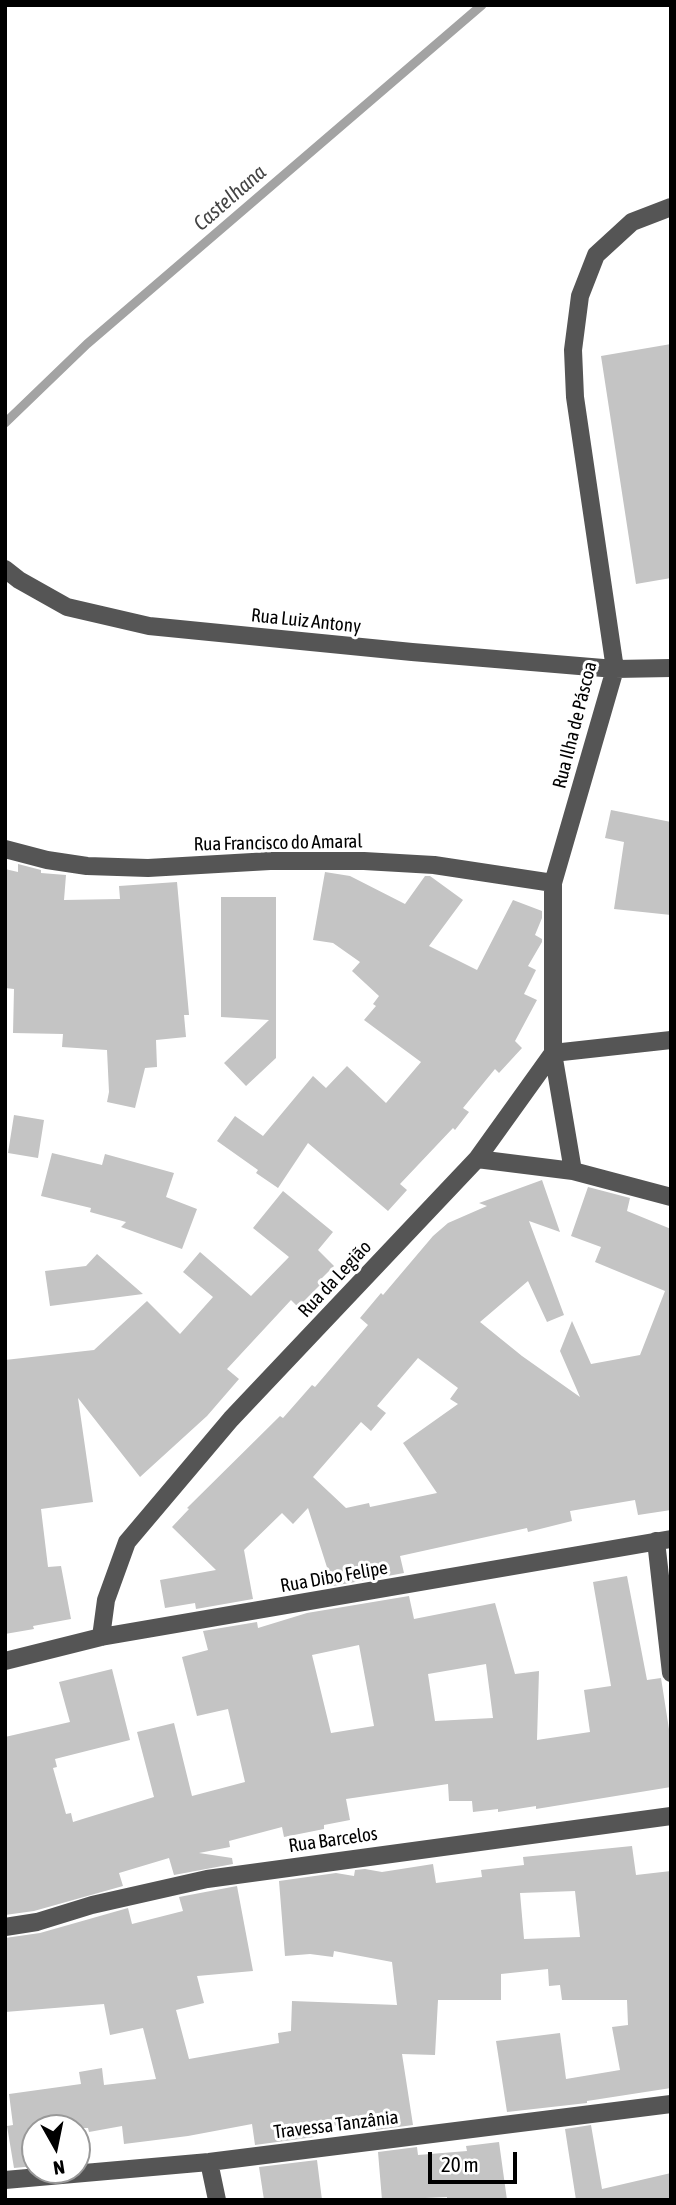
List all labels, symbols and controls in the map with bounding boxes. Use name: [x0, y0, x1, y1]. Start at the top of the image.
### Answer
water label: Castelhana: [189, 160, 271, 236]
street label: Rua Luiz Antony: [250, 604, 362, 638]
street label: Rua Ilha de Páscoa: [548, 659, 602, 791]
street label: Rua Francisco do Amaral: [193, 830, 363, 856]
street label: Rua da Legião: [294, 1236, 376, 1322]
street label: Rua Dibo Felipe: [279, 1556, 389, 1598]
street label: Rua Barcelos: [287, 1822, 379, 1858]
street label: Travessa Tanzânia: [272, 2106, 400, 2144]
north arrow: [21, 2114, 91, 2184]
scale bar: [431, 2138, 520, 2182]
text: 20 m: [441, 2152, 479, 2176]
text: N: [52, 2156, 66, 2180]

